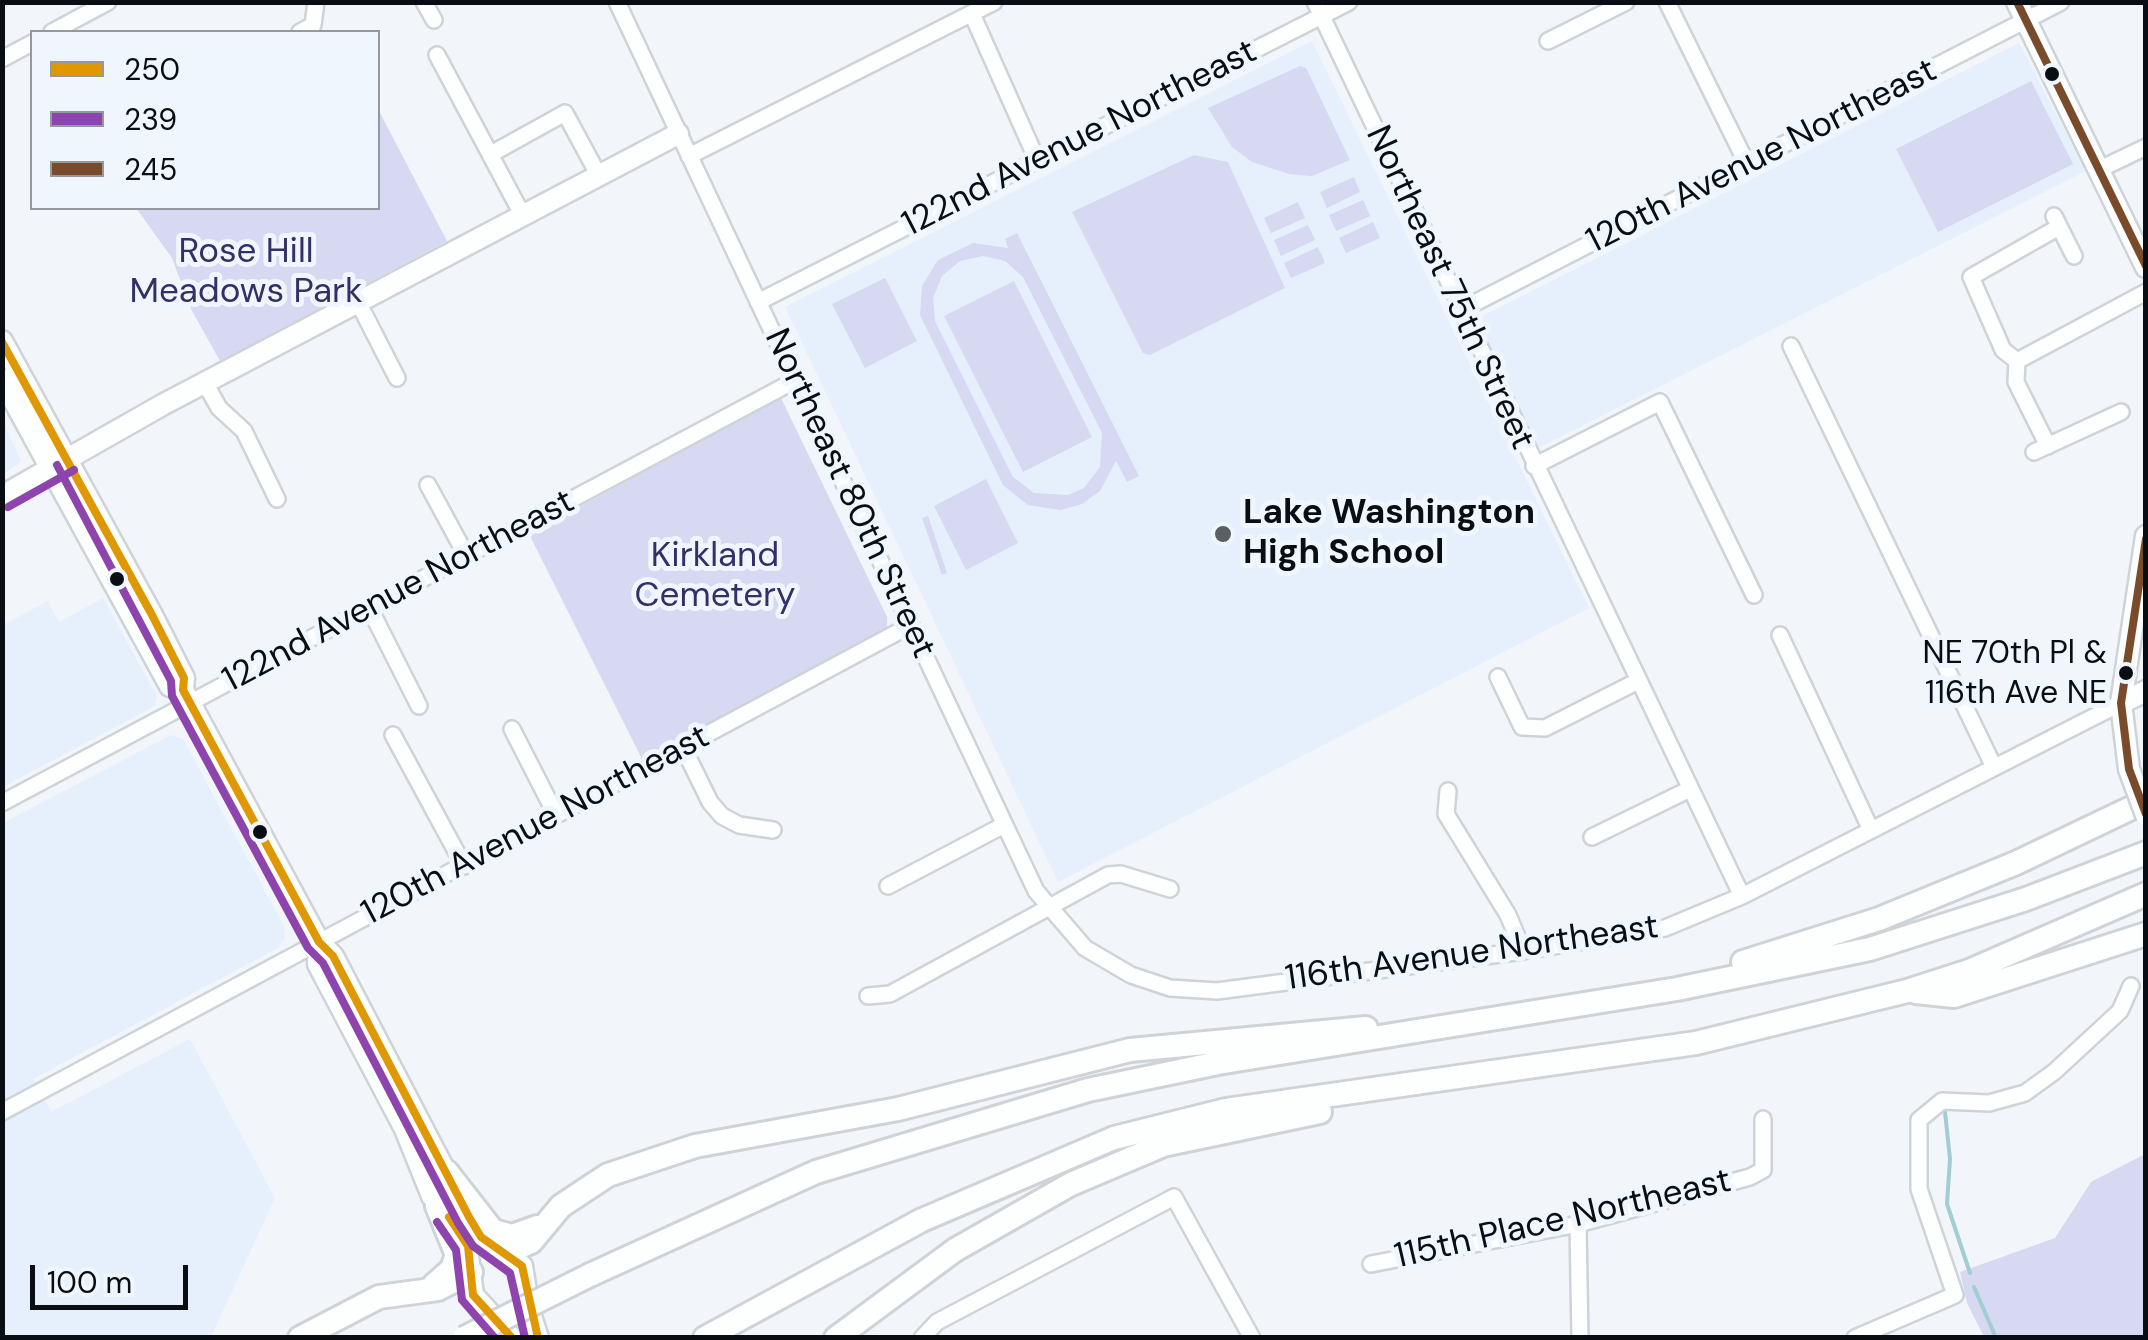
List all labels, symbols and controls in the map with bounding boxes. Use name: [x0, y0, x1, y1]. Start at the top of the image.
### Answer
legend: [30, 30, 380, 210]
street label: 122nd Avenue Northeast: [896, 31, 1264, 247]
text: 250: [124, 50, 180, 89]
street label: 120th Avenue Northeast: [1580, 50, 1944, 264]
unlabelled marker: [2042, 64, 2062, 84]
text: 239: [124, 100, 177, 139]
street label: Northeast 75th Street: [1356, 120, 1542, 456]
text: 245: [124, 150, 177, 189]
park label: Rose Hill Meadows Park: [129, 232, 363, 314]
street label: Northeast 80th Street: [754, 323, 944, 665]
street label: 122nd Avenue Northeast: [216, 481, 582, 703]
place label: Lake Washington High School: [1243, 493, 1535, 575]
marker: Lake Washington High School: [1212, 523, 1234, 545]
park label: Kirkland Cemetery: [635, 536, 795, 618]
unlabelled marker: [107, 569, 127, 589]
place label: NE 70th Pl & 116th Ave NE: [1923, 636, 2107, 711]
marker: NE 70th Pl & 116th Ave NE: [2116, 663, 2136, 683]
street label: 120th Avenue Northeast: [355, 717, 717, 935]
unlabelled marker: [250, 822, 270, 842]
street label: 116th Avenue Northeast: [1283, 907, 1661, 1001]
street label: 115th Place Northeast: [1391, 1161, 1735, 1279]
scale bar: [35, 1245, 192, 1307]
text: 100 m: [47, 1263, 132, 1302]

